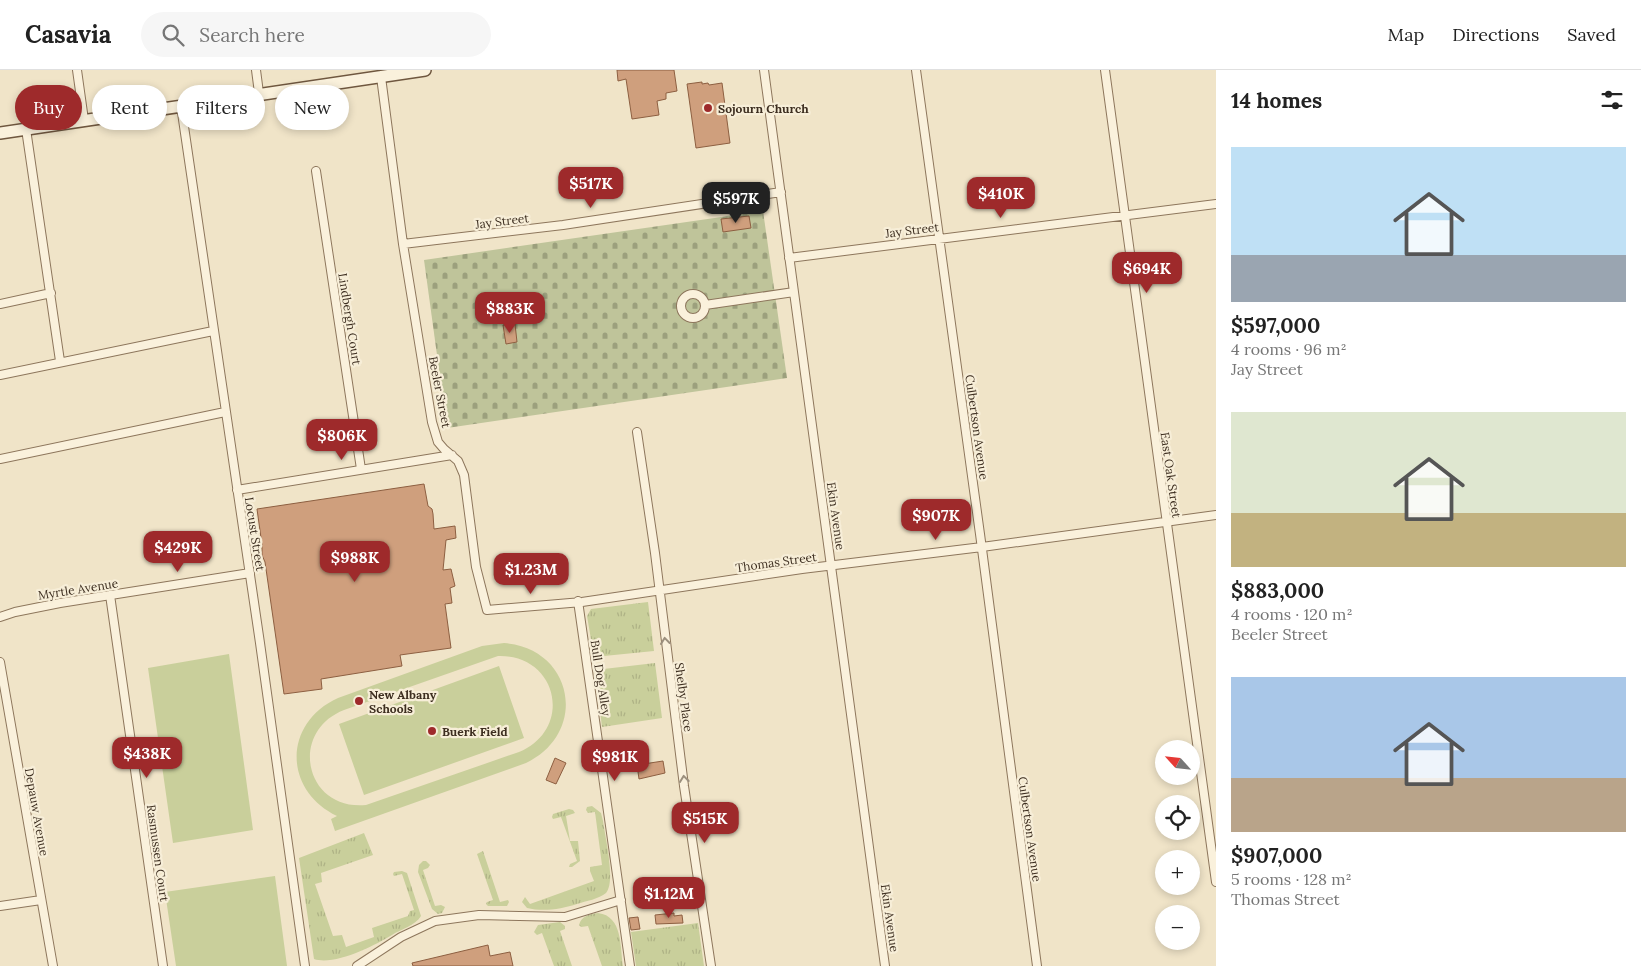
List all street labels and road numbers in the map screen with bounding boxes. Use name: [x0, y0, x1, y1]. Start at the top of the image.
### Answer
street label: Jay Street: [473, 210, 530, 232]
street label: Jay Street: [883, 219, 940, 241]
street label: Lindbergh Court: [335, 272, 365, 367]
street label: Beeler Street: [426, 355, 454, 429]
street label: Culbertson Avenue: [962, 373, 992, 481]
street label: East Oak Street: [1158, 431, 1184, 519]
street label: Ekin Avenue: [824, 481, 848, 551]
street label: Locust Street: [242, 496, 268, 572]
street label: Thomas Street: [735, 549, 818, 575]
street label: Myrtle Avenue: [37, 575, 120, 603]
street label: Bull Dog Alley: [588, 639, 615, 718]
street label: Shelby Place: [672, 661, 696, 733]
street label: Depauw Avenue: [22, 767, 52, 858]
street label: Culbertson Avenue: [1015, 775, 1045, 883]
street label: Rasmussen Court: [144, 804, 172, 903]
street label: Ekin Avenue: [878, 883, 902, 953]

